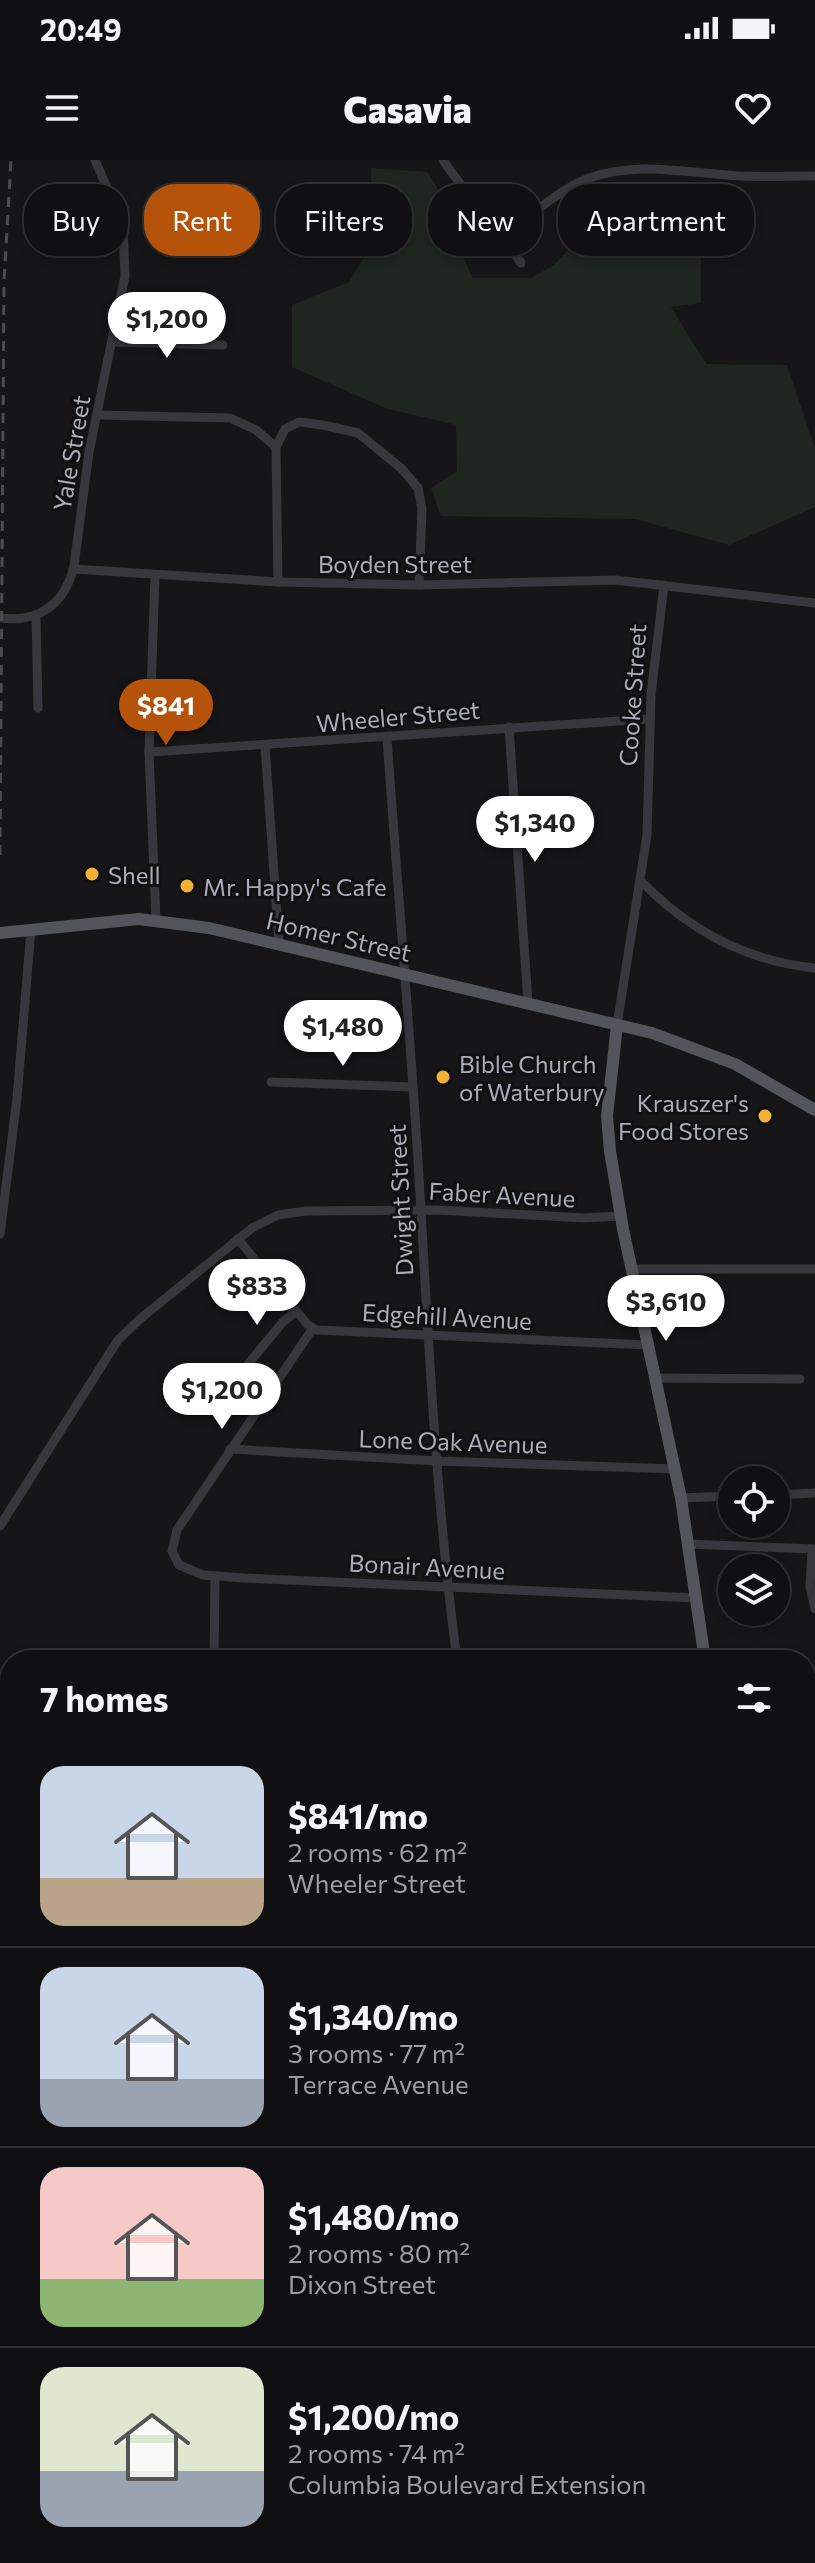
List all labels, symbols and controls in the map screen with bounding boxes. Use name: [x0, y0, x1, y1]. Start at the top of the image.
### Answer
text: 20:49: [40, 10, 122, 47]
icon: menu: [40, 86, 84, 130]
text: Casavia: [343, 86, 472, 130]
icon: heart: [731, 86, 775, 130]
chip: Buy: [24, 184, 128, 256]
chip: Rent: [144, 184, 260, 256]
chip: Filters: [276, 184, 412, 256]
chip: New: [428, 184, 542, 256]
chip: Apartment: [558, 184, 754, 256]
pin: $1,200: [102, 292, 232, 360]
text: $1,200: [126, 302, 208, 333]
street label: Yale Street: [47, 393, 95, 513]
street label: Boyden Street: [318, 549, 472, 578]
street label: Cooke Street: [613, 623, 651, 767]
pin: $841: [119, 679, 213, 747]
text: $841: [137, 689, 195, 720]
street label: Wheeler Street: [315, 694, 481, 738]
pin: $1,340: [470, 796, 600, 864]
text: $1,340: [494, 806, 576, 837]
place label: Shell: [108, 860, 161, 889]
marker: Shell: [83, 865, 101, 883]
place label: Mr. Happy's Cafe: [203, 872, 387, 901]
marker: Mr. Happy's Cafe: [178, 877, 196, 895]
street label: Homer Street: [264, 905, 414, 967]
pin: $1,480: [278, 1000, 408, 1068]
text: $1,480: [302, 1010, 384, 1041]
place label: Bible Church of Waterbury: [459, 1049, 605, 1106]
marker: Bible Church of Waterbury: [434, 1068, 452, 1086]
place label: Krauszer's Food Stores: [618, 1088, 749, 1145]
marker: Krauszer's Food Stores: [756, 1107, 774, 1125]
street label: Dwight Street: [382, 1123, 418, 1277]
street label: Faber Avenue: [428, 1176, 576, 1212]
pin: $833: [210, 1259, 304, 1327]
text: $833: [227, 1269, 288, 1300]
pin: $3,610: [601, 1275, 731, 1343]
text: $3,610: [626, 1285, 706, 1316]
street label: Edgehill Avenue: [361, 1297, 533, 1335]
pin: $1,200: [157, 1363, 287, 1431]
text: $1,200: [181, 1373, 263, 1404]
street label: Lone Oak Avenue: [358, 1423, 548, 1459]
map controls: [718, 1466, 790, 1626]
button: locate: [718, 1466, 790, 1538]
street label: Bonair Avenue: [348, 1547, 506, 1585]
button: layers: [718, 1554, 790, 1626]
icon: filters: [732, 1676, 776, 1720]
text: 7 homes: [40, 1677, 169, 1719]
text: $841/mo: [288, 1794, 428, 1836]
icon: home: [104, 1798, 200, 1894]
text: 2 rooms · 62 m²: [288, 1836, 467, 1867]
text: Wheeler Street: [288, 1867, 466, 1898]
text: $1,340/mo: [288, 1995, 458, 2037]
icon: home: [104, 1999, 200, 2095]
text: 3 rooms · 77 m²: [288, 2037, 465, 2068]
text: Terrace Avenue: [288, 2068, 469, 2099]
text: $1,480/mo: [288, 2195, 459, 2237]
icon: home: [104, 2199, 200, 2295]
text: 2 rooms · 80 m²: [288, 2237, 470, 2268]
text: Dixon Street: [288, 2268, 436, 2299]
text: $1,200/mo: [288, 2395, 459, 2437]
icon: home: [104, 2399, 200, 2495]
text: 2 rooms · 74 m²: [288, 2437, 465, 2468]
text: Columbia Boulevard Extension: [288, 2468, 647, 2499]

